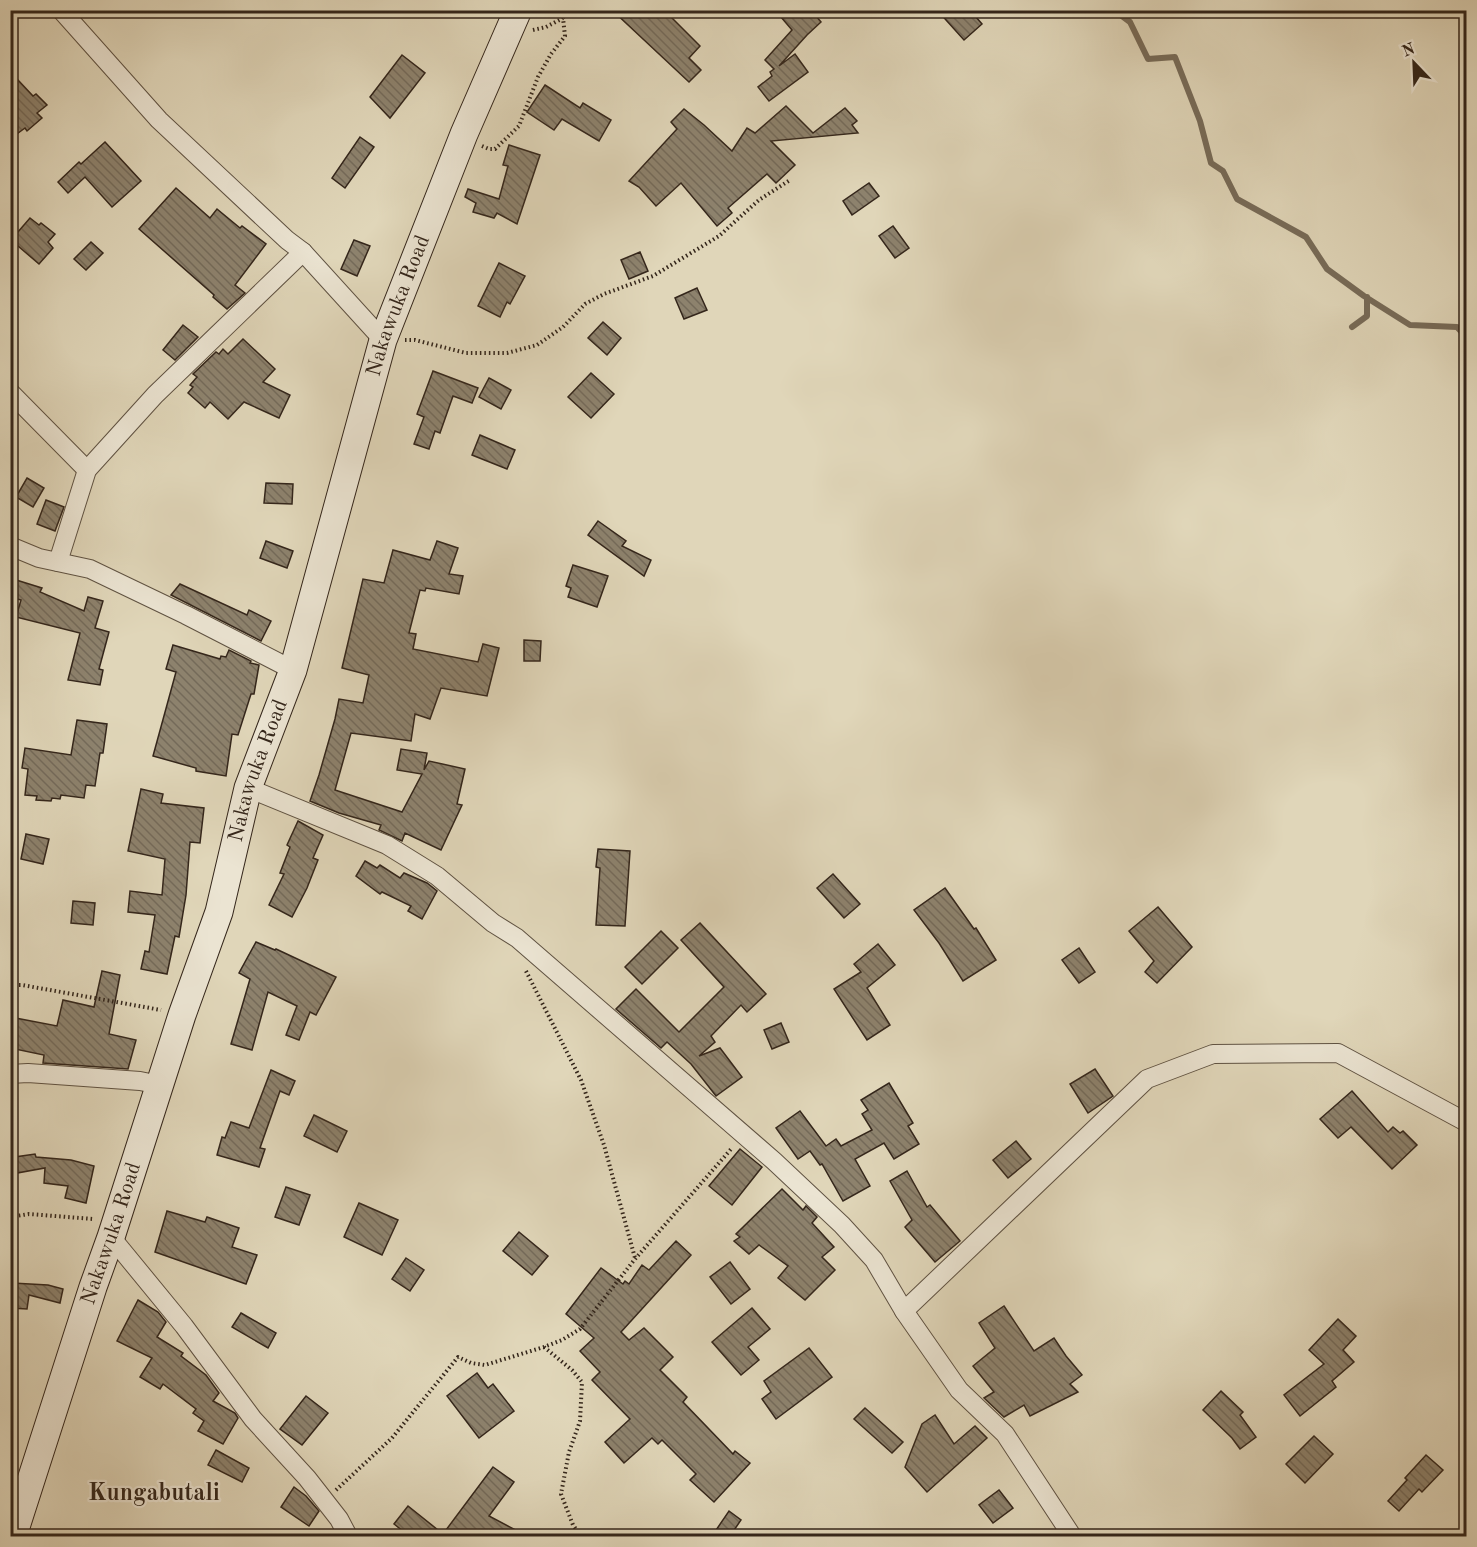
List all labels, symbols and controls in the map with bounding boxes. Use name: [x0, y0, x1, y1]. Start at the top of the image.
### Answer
north arrow: [1384, 33, 1444, 93]
text: N: [1400, 41, 1418, 61]
street label: Nakawuka Road: [363, 232, 434, 379]
street label: Nakawuka Road: [225, 697, 291, 844]
street label: Nakawuka Road: [78, 1160, 145, 1307]
district label: Kungabutali: [88, 1482, 220, 1506]

